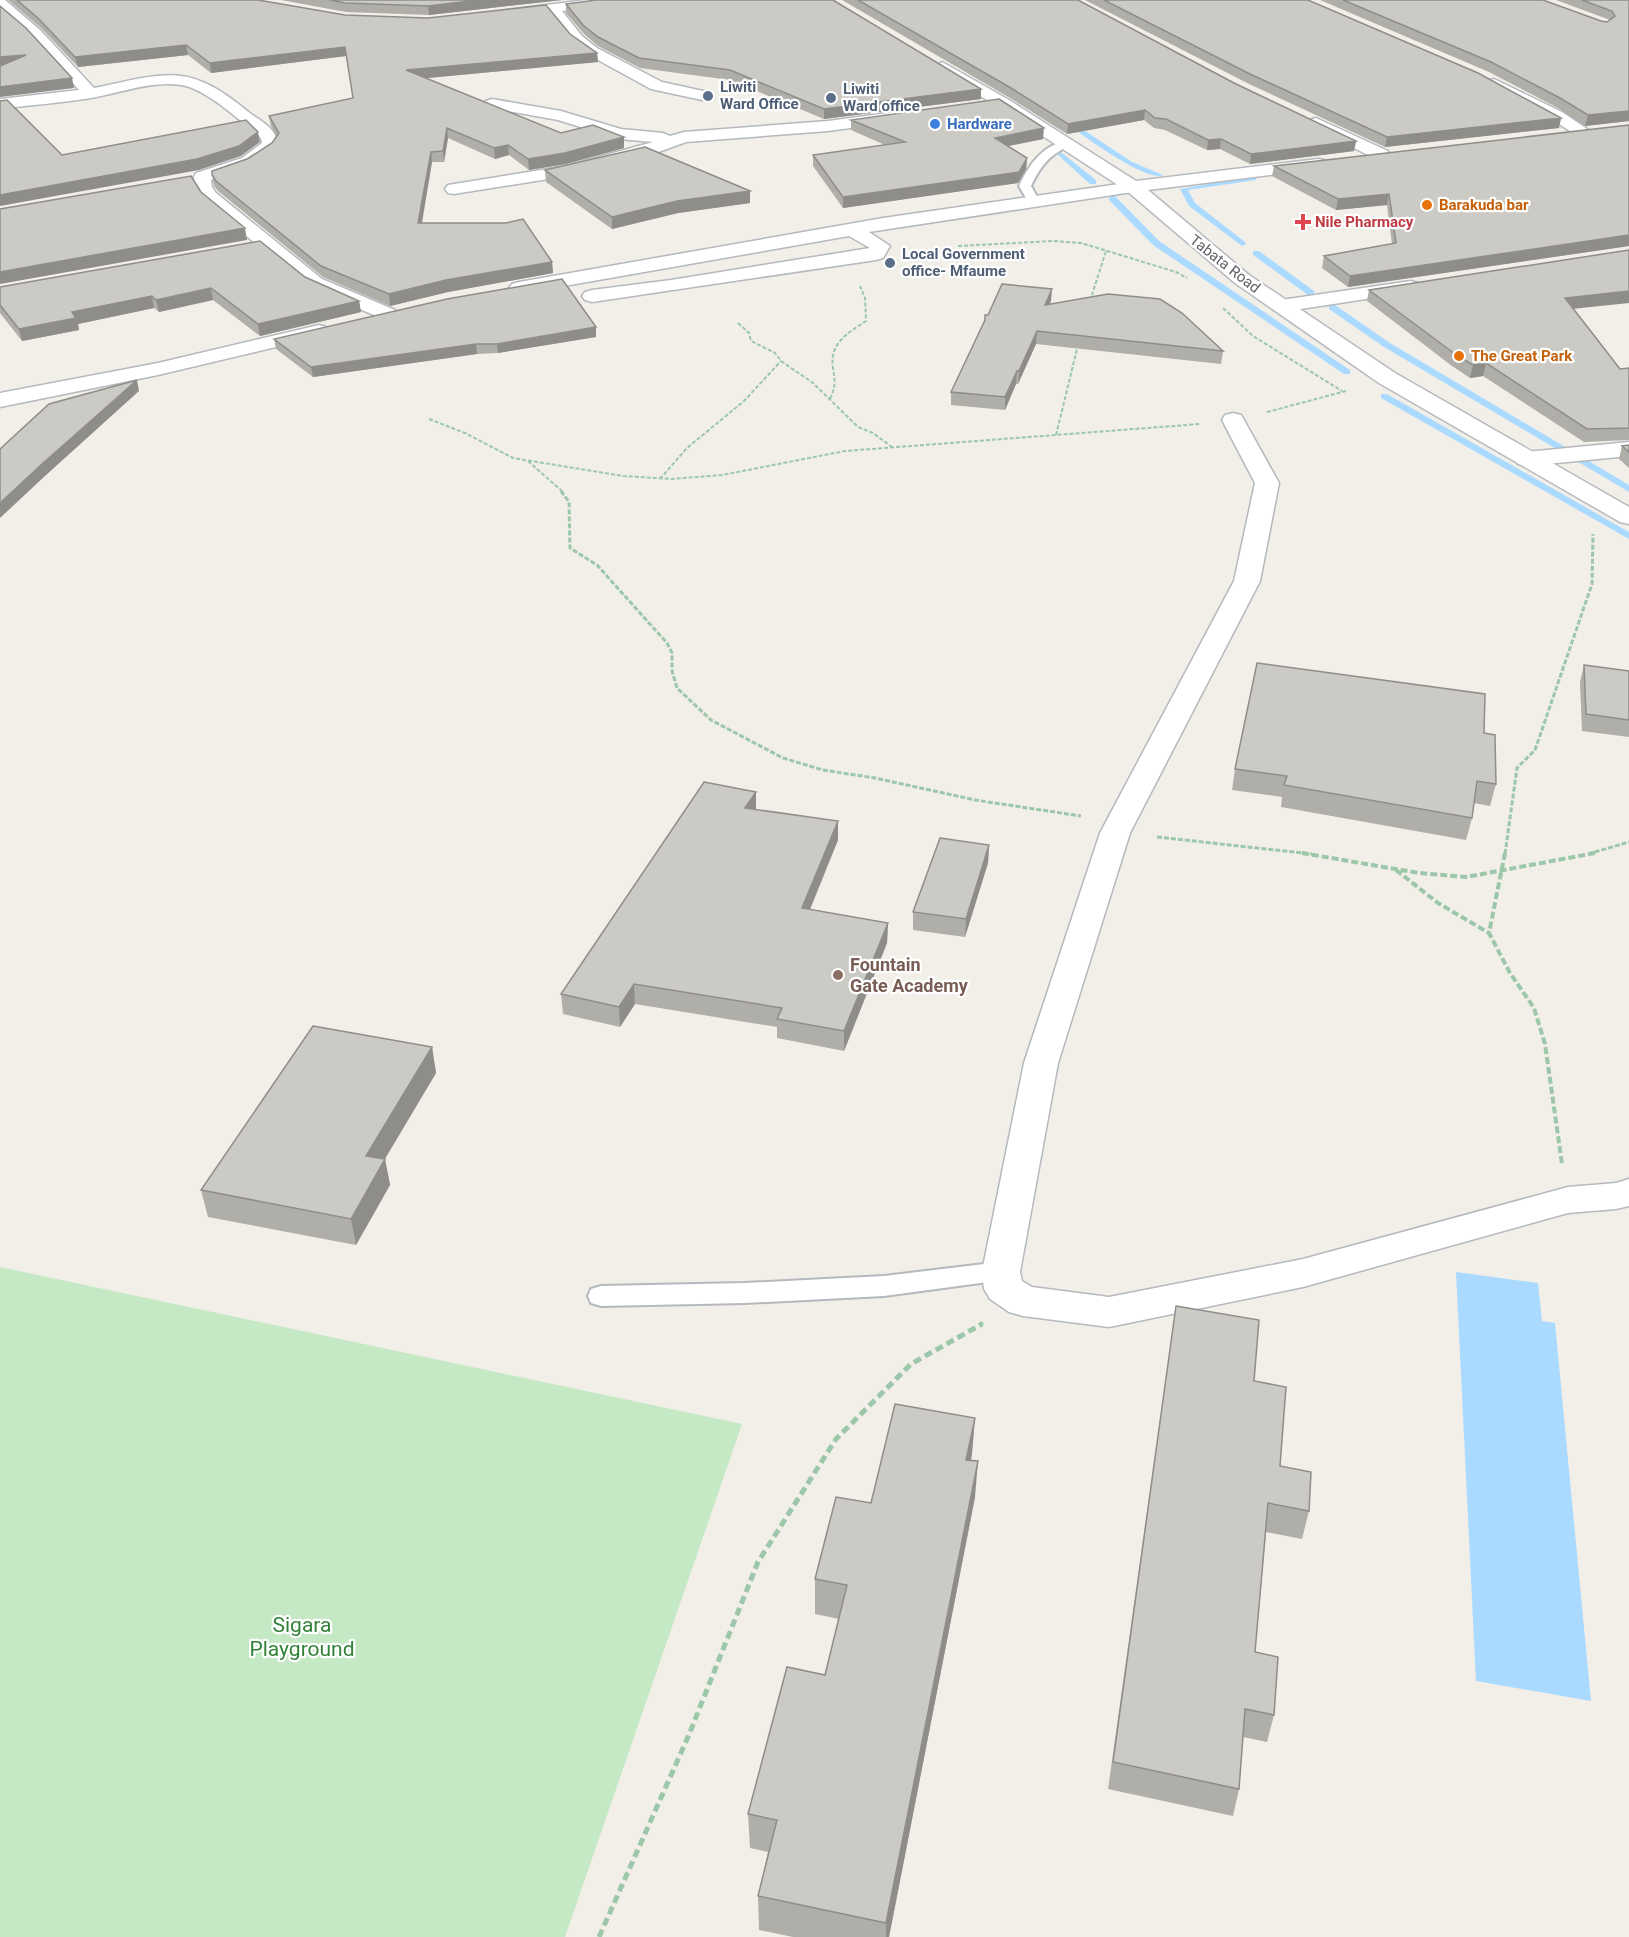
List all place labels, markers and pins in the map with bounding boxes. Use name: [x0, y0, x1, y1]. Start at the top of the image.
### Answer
place label: Liwiti Ward Office: [720, 78, 799, 113]
place label: Liwiti Ward office: [843, 80, 920, 115]
marker: Liwiti Ward Office: [701, 89, 715, 103]
marker: Liwiti Ward office: [824, 91, 838, 105]
place label: Hardware: [947, 115, 1012, 133]
marker: Hardware: [928, 117, 942, 131]
place label: Barakuda bar: [1439, 196, 1529, 214]
marker: Barakuda bar: [1420, 198, 1434, 212]
place label: Nile Pharmacy: [1315, 213, 1414, 231]
marker: Nile Pharmacy: [1296, 215, 1310, 229]
place label: Local Government office- Mfaume: [902, 245, 1025, 280]
marker: Local Government office- Mfaume: [883, 256, 897, 270]
place label: The Great Park: [1471, 347, 1573, 365]
marker: The Great Park: [1452, 349, 1466, 363]
place label: Fountain Gate Academy: [850, 954, 969, 996]
marker: Fountain Gate Academy: [831, 968, 845, 982]

